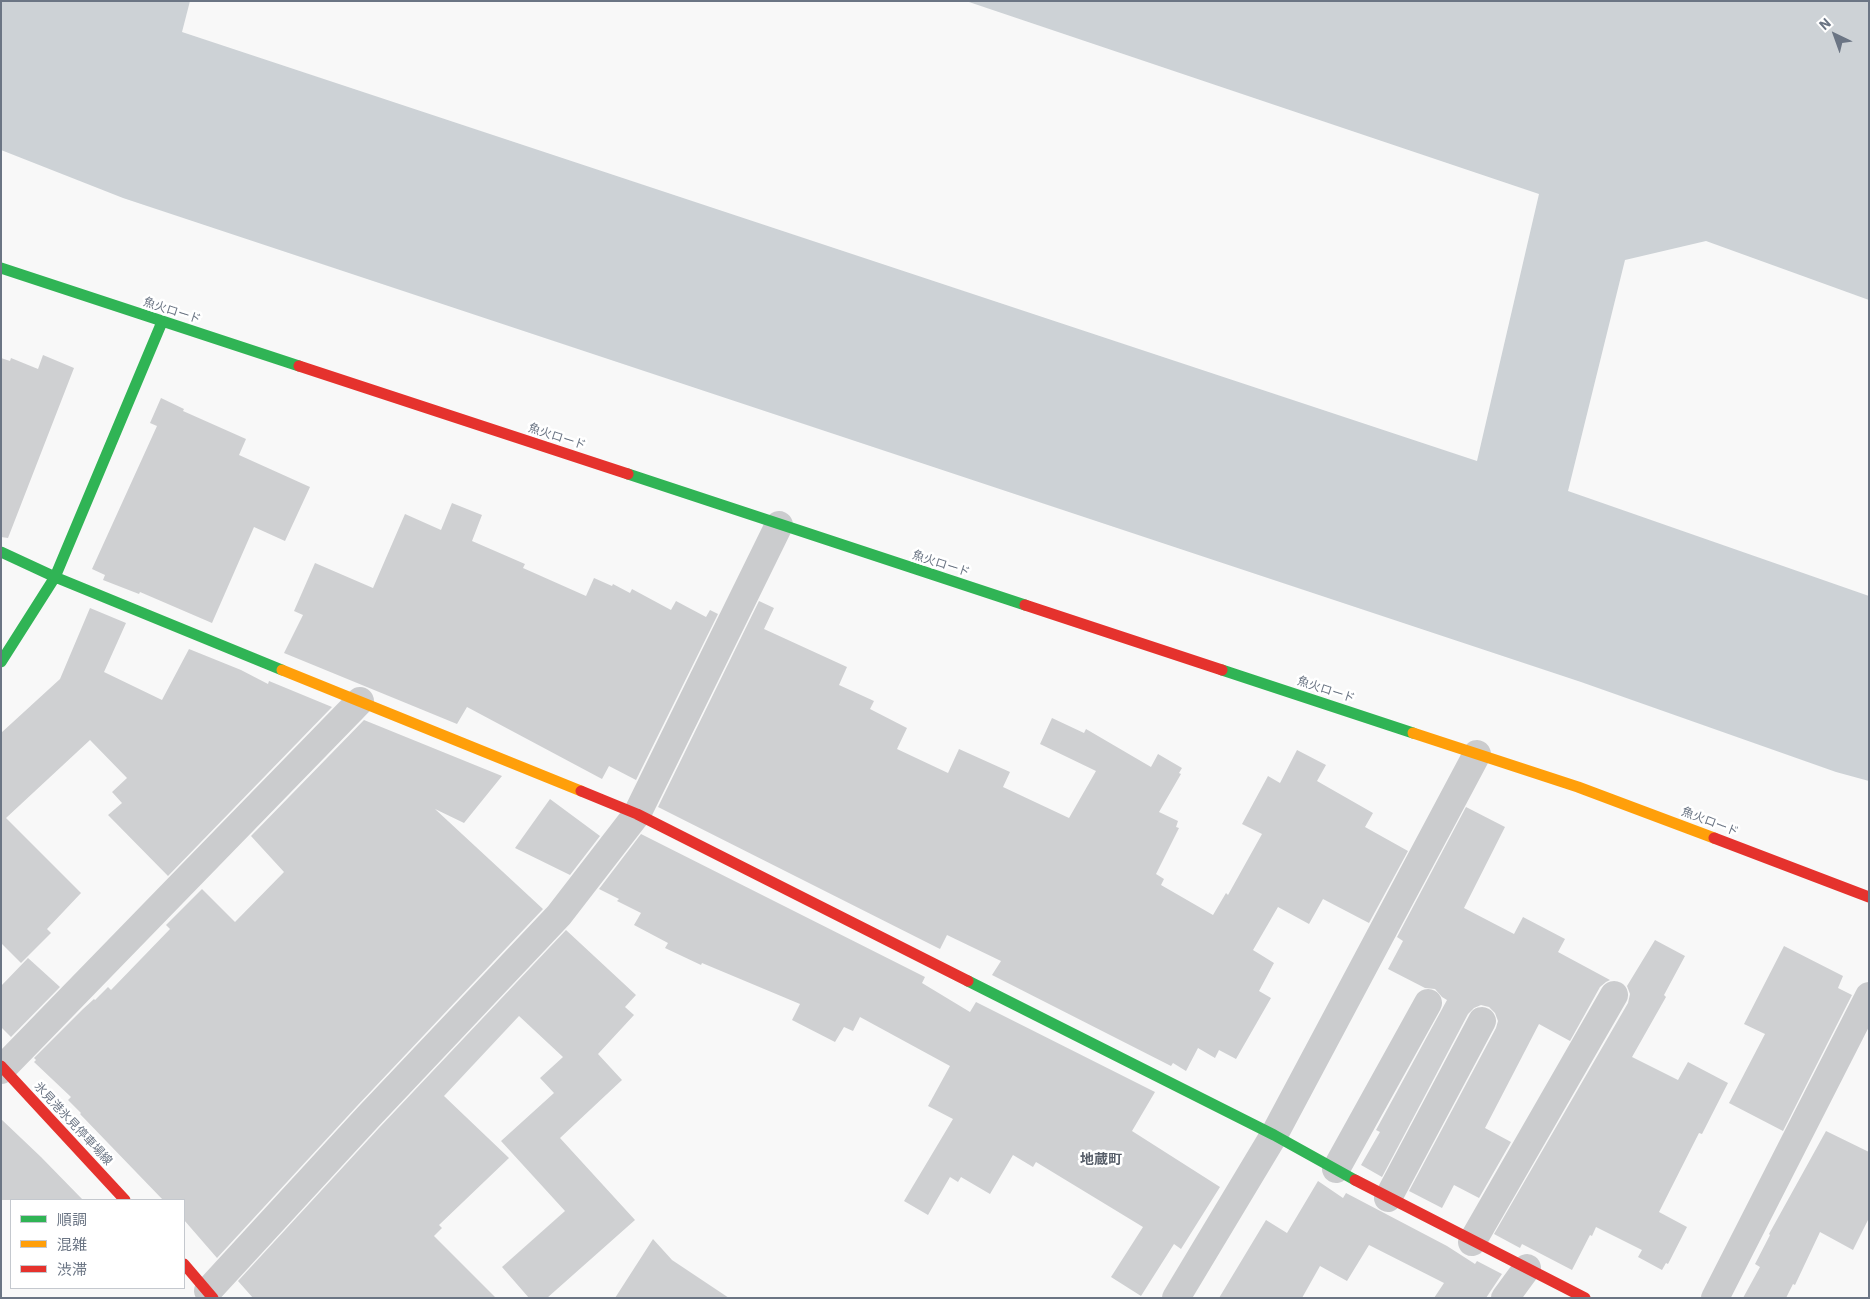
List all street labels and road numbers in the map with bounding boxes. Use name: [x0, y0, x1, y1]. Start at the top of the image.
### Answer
street label: 魚火ロード: [141, 295, 203, 327]
street label: 魚火ロード: [526, 421, 588, 453]
street label: 魚火ロード: [910, 548, 972, 580]
street label: 魚火ロード: [1295, 674, 1357, 706]
street label: 魚火ロード: [1679, 805, 1741, 839]
street label: 氷見港氷見停車場線: [31, 1080, 115, 1168]

